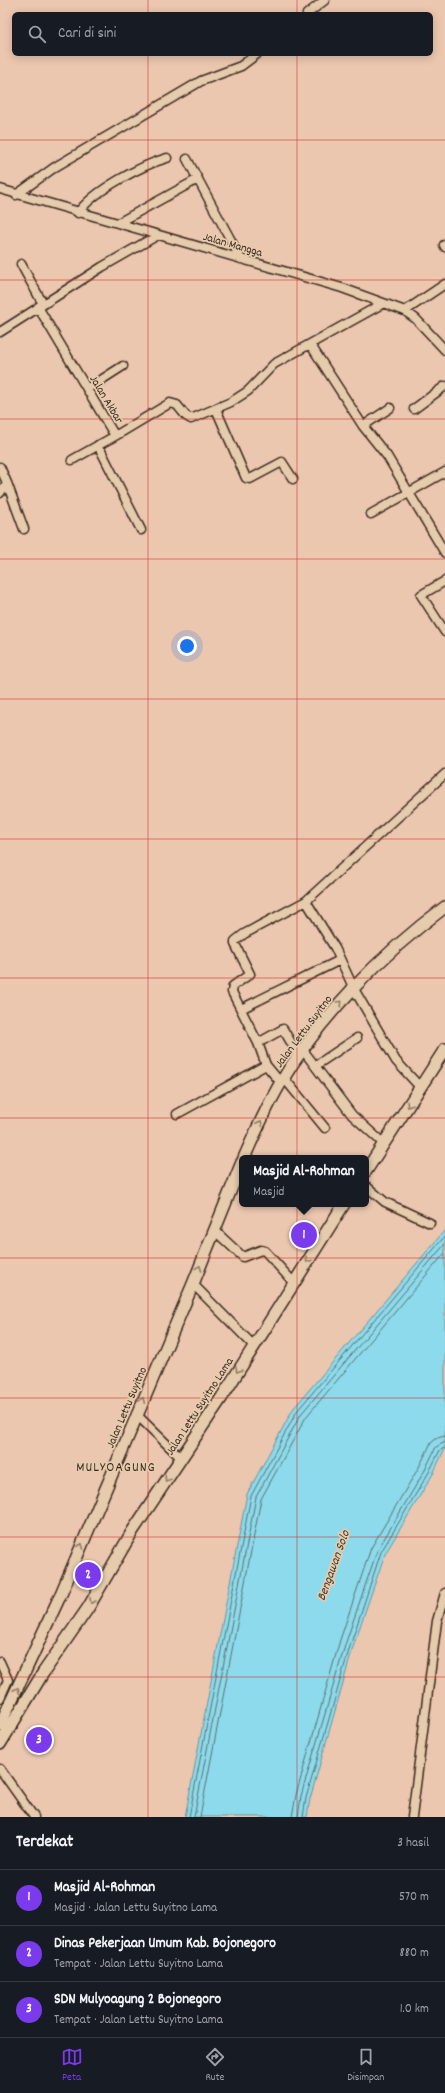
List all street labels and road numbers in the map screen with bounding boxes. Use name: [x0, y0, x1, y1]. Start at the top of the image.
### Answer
street label: Jalan Mangga: [201, 229, 265, 262]
street label: Jalan Akbar: [85, 372, 127, 428]
street label: Jalan Lettu Suyitno: [271, 992, 337, 1072]
street label: Jalan Lettu Suyitno Lama: [162, 1354, 239, 1459]
street label: Jalan Lettu Suyitno: [103, 1364, 152, 1451]

